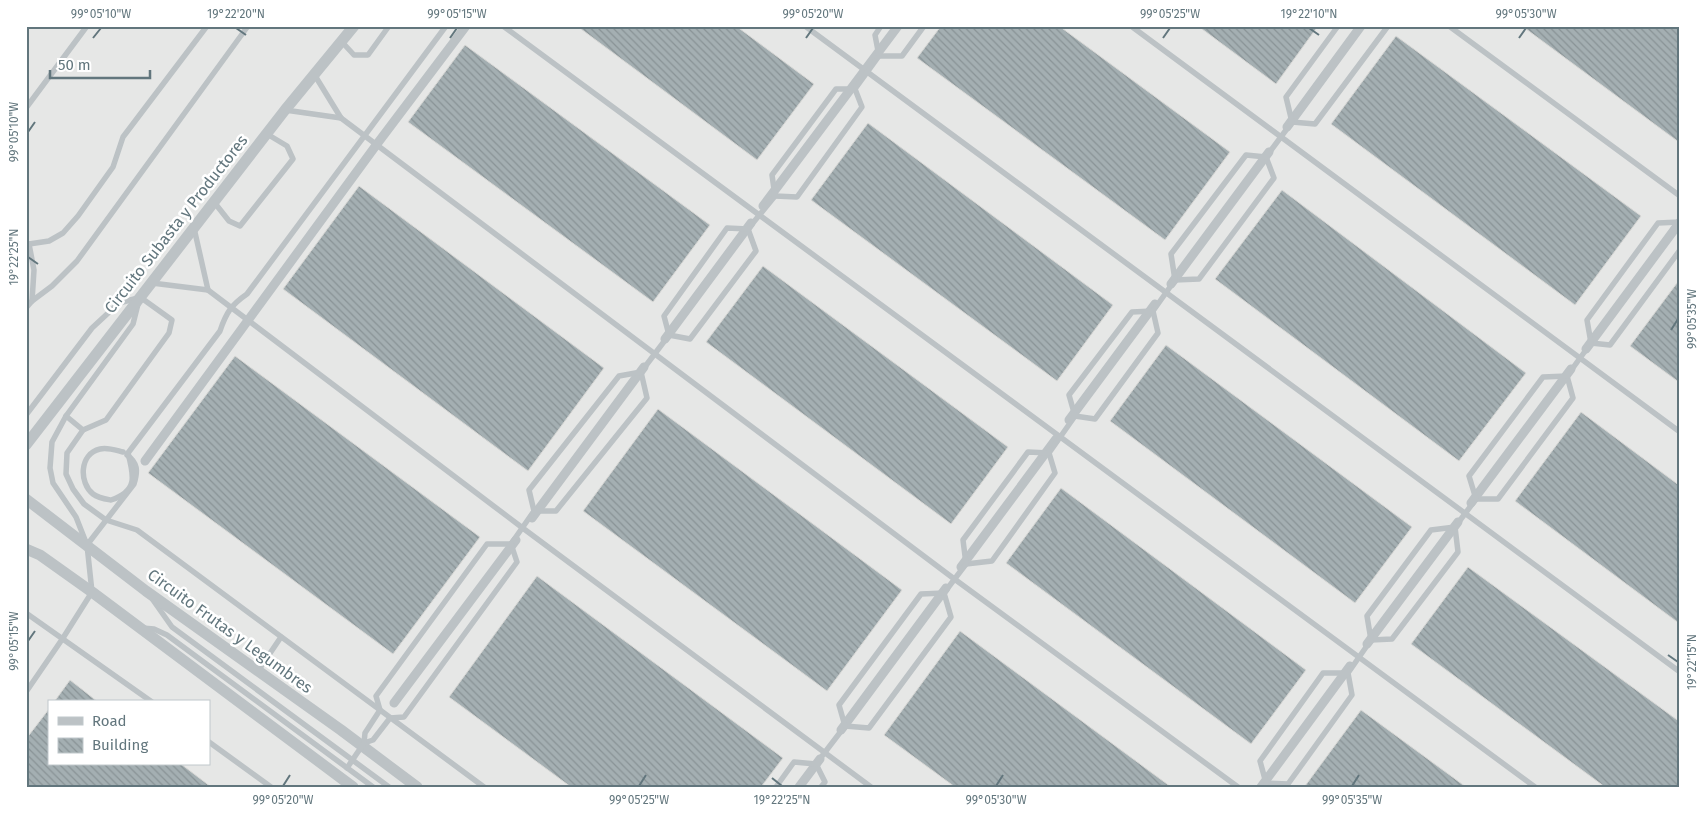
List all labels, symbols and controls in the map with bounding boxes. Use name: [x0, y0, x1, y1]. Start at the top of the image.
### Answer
text: 99°05'10"W: [71, 7, 131, 21]
text: 19°22'20"N: [207, 7, 265, 21]
text: 99°05'15"W: [427, 7, 487, 21]
text: 99°05'20"W: [782, 7, 844, 21]
text: 99°05'25"W: [1140, 7, 1200, 21]
text: 19°22'10"N: [1280, 7, 1338, 21]
text: 99°05'30"W: [1495, 7, 1557, 21]
scale bar: [50, 48, 150, 80]
text: 50 m: [58, 56, 91, 74]
text: 99°05'10"W: [7, 102, 21, 162]
street label: Circuito Subasta y Productores: [100, 131, 252, 317]
text: 19°22'25"N: [7, 229, 21, 285]
text: 99°05'35"W: [1685, 289, 1699, 349]
street label: Circuito Frutas y Legumbres: [144, 565, 316, 697]
text: 99°05'15"W: [7, 611, 21, 671]
text: 19°22'15"N: [1685, 634, 1699, 690]
legend: [48, 700, 210, 766]
text: Road: [92, 712, 127, 730]
text: Building: [92, 736, 148, 754]
text: 99°05'20"W: [252, 793, 314, 807]
text: 99°05'25"W: [609, 793, 669, 807]
text: 19°22'25"N: [754, 793, 810, 807]
text: 99°05'30"W: [965, 793, 1027, 807]
text: 99°05'35"W: [1322, 793, 1382, 807]

